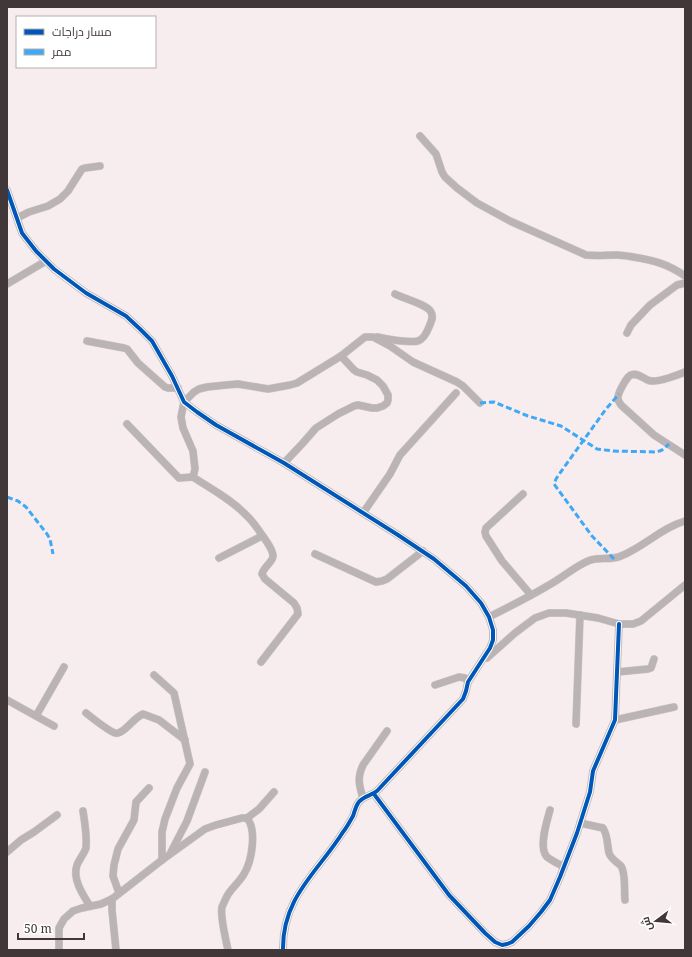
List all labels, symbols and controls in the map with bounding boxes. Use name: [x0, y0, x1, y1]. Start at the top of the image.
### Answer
legend: [16, 16, 156, 68]
text: مسار دراجات: [52, 23, 112, 40]
text: ممر: [51, 43, 71, 60]
north arrow: [636, 901, 676, 941]
scale bar: [18, 915, 84, 941]
text: ش: [637, 915, 655, 933]
text: 50 m: [24, 920, 52, 937]

